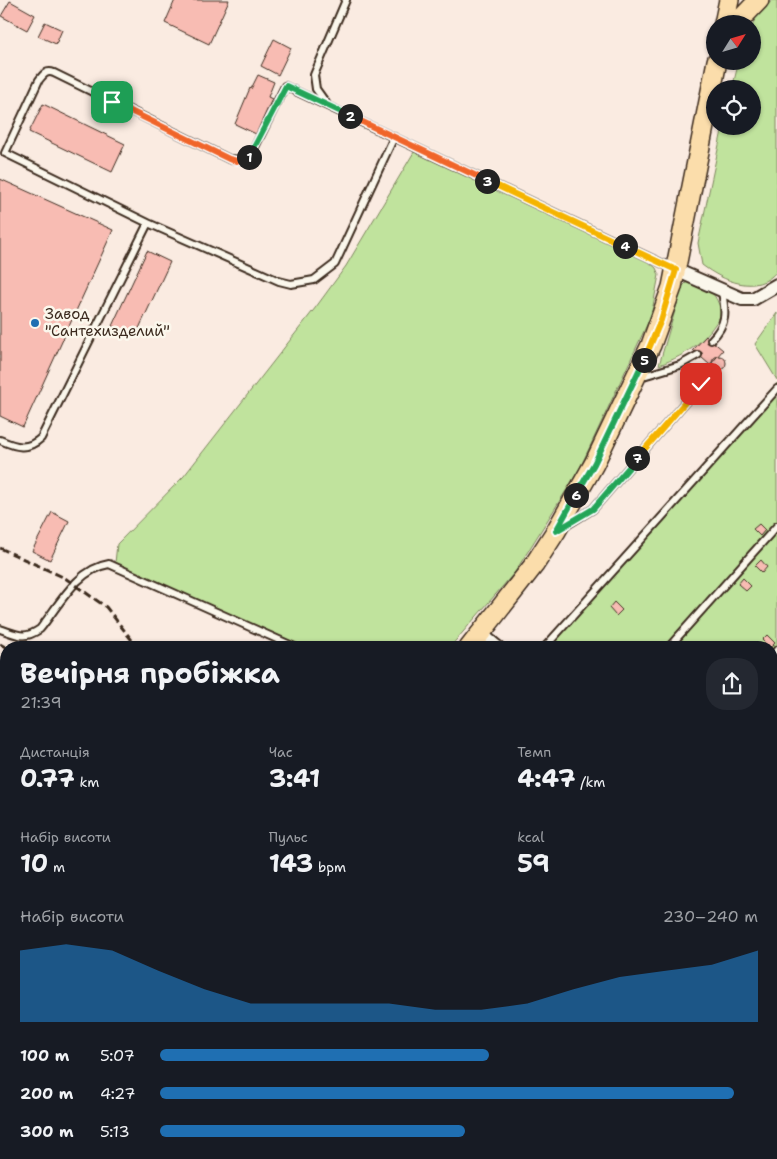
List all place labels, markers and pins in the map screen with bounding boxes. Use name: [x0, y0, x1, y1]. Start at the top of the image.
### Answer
pin: [91, 81, 133, 123]
pin: 2: [338, 104, 362, 128]
pin: 1: [236, 144, 262, 170]
pin: 3: [474, 168, 500, 194]
pin: 4: [612, 234, 638, 258]
place label: Завод "Сантехизделий": [45, 304, 170, 341]
marker: Завод "Сантехизделий": [29, 317, 41, 329]
pin: 5: [632, 348, 656, 372]
pin: [680, 363, 722, 405]
pin: 7: [624, 446, 650, 470]
pin: 6: [564, 482, 588, 508]

